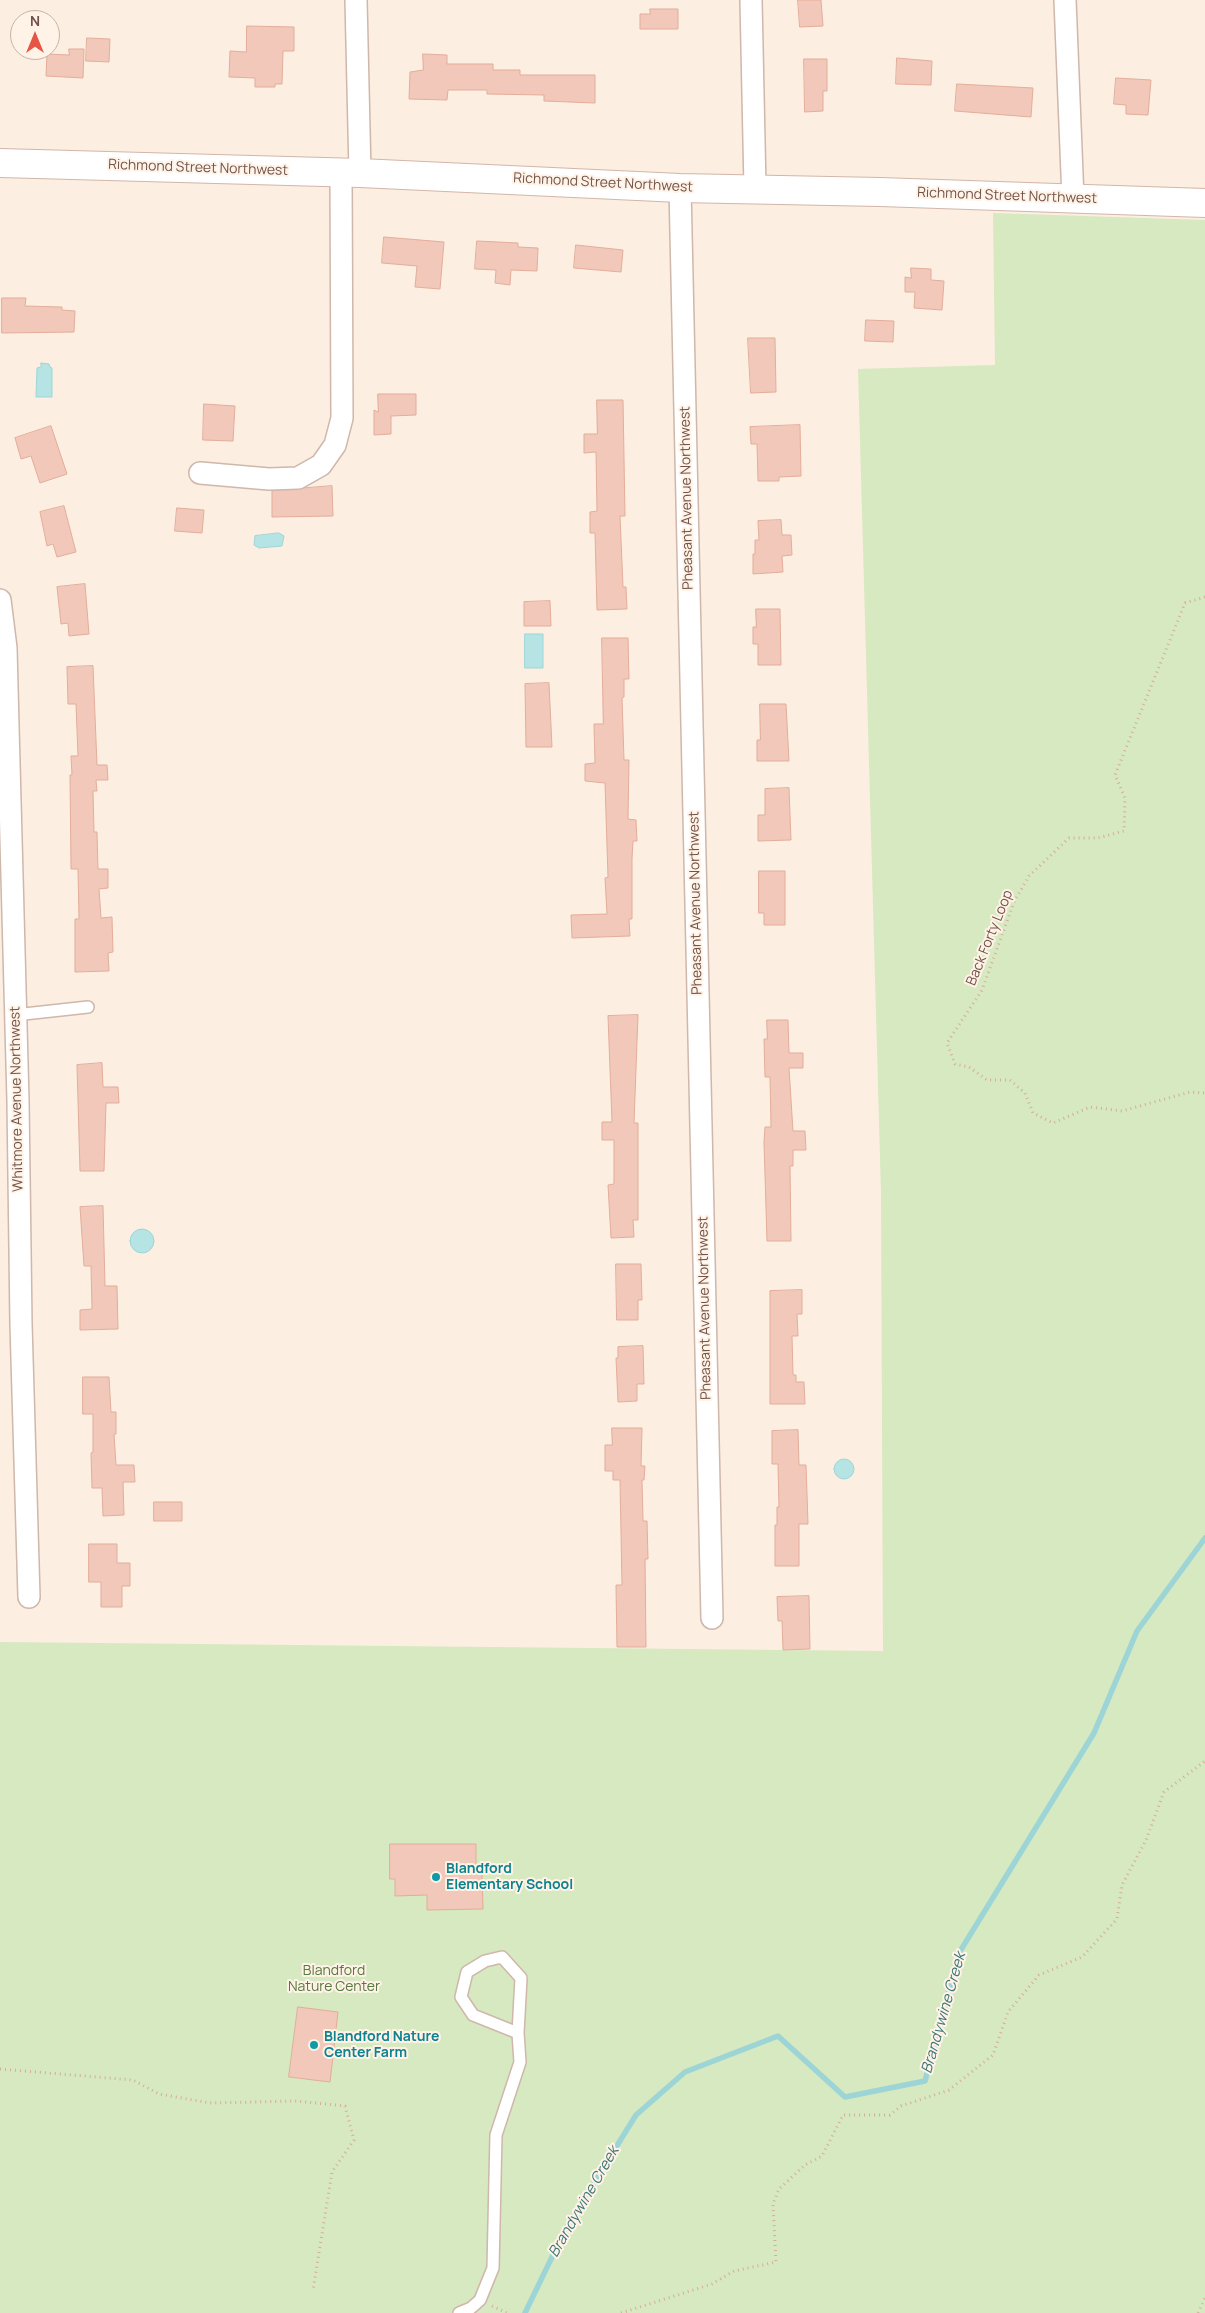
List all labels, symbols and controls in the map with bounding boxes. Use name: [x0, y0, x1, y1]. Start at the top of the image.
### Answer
north arrow: [10, 10, 60, 60]
text: N: [30, 11, 40, 30]
street label: Richmond Street Northwest: [108, 156, 288, 180]
street label: Richmond Street Northwest: [513, 170, 693, 196]
street label: Richmond Street Northwest: [917, 184, 1097, 208]
street label: Pheasant Avenue Northwest: [677, 406, 697, 590]
street label: Pheasant Avenue Northwest: [686, 811, 706, 995]
street label: Back Forty Loop: [963, 888, 1017, 988]
street label: Whitmore Avenue Northwest: [7, 1006, 27, 1192]
street label: Pheasant Avenue Northwest: [695, 1216, 715, 1400]
place label: Blandford Elementary School: [446, 1861, 573, 1894]
marker: Blandford Elementary School: [430, 1871, 442, 1883]
water label: Brandywine Creek: [918, 1950, 970, 2076]
park label: Blandford Nature Center: [288, 1963, 380, 1995]
place label: Blandford Nature Center Farm: [324, 2029, 439, 2062]
marker: Blandford Nature Center Farm: [308, 2039, 320, 2051]
water label: Brandywine Creek: [545, 2143, 623, 2261]

